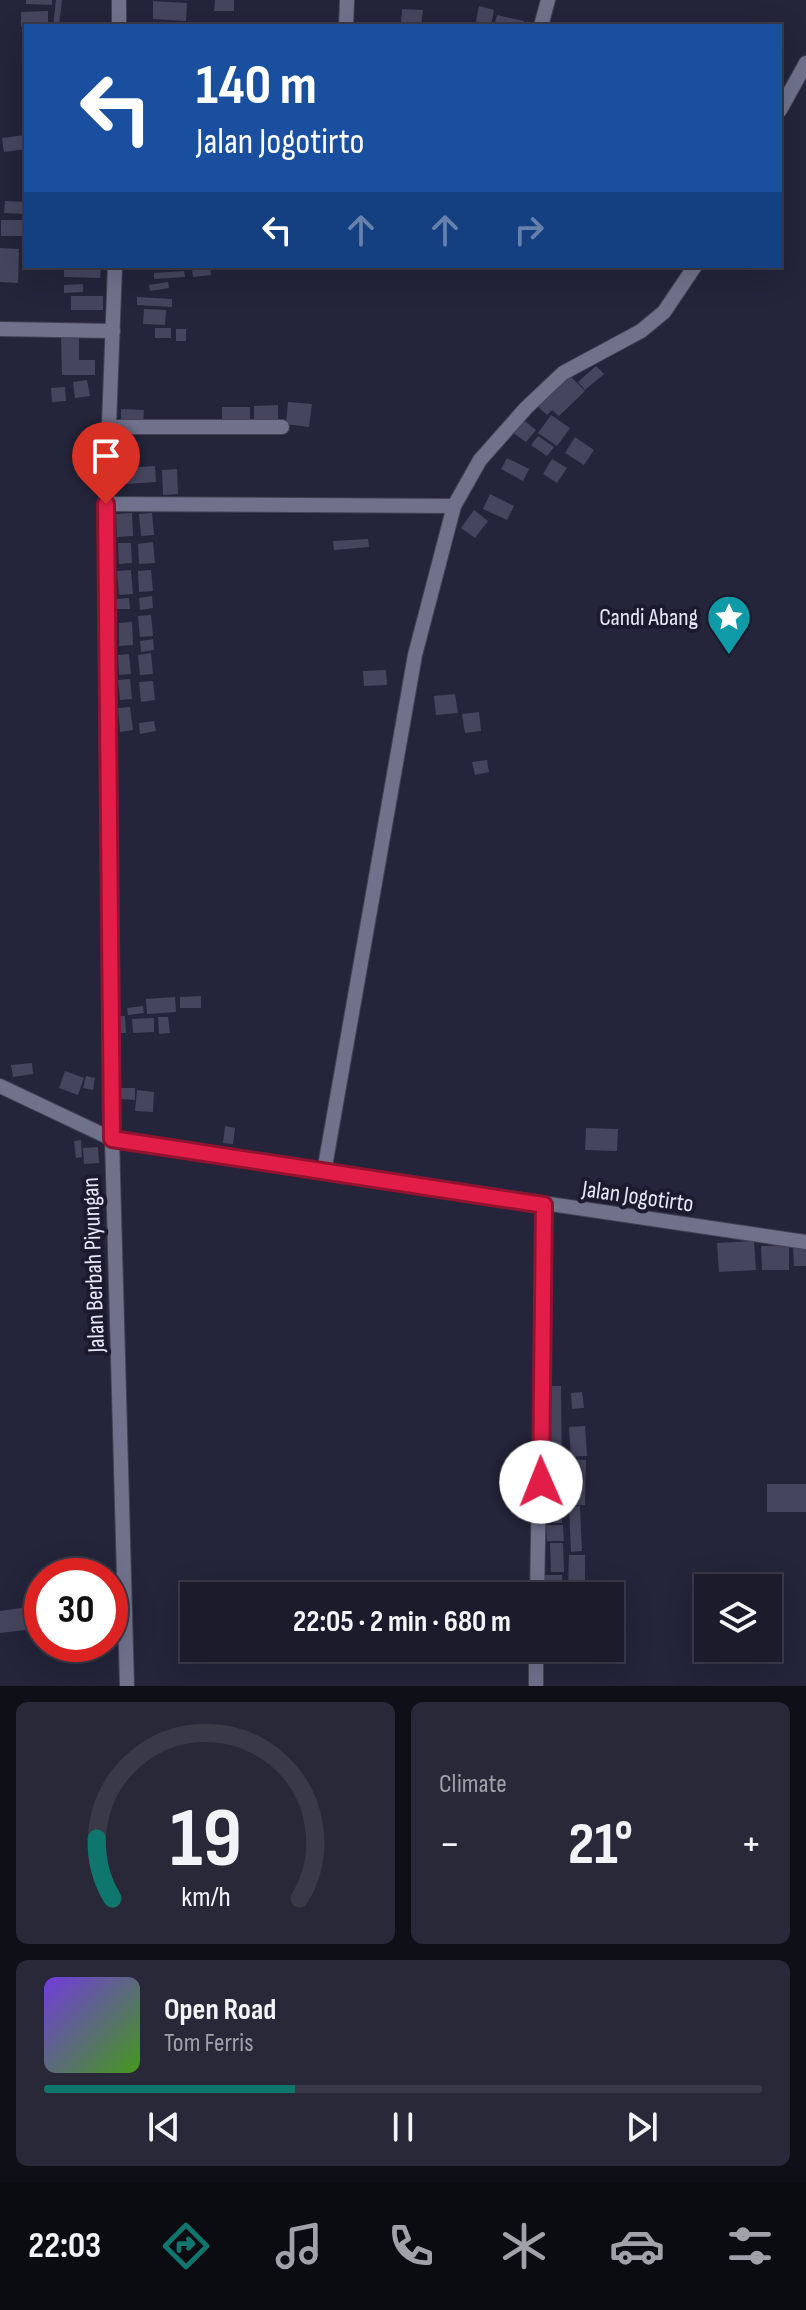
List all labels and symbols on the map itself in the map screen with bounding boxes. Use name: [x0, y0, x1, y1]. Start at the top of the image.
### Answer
pin: [72, 422, 140, 504]
place icon: Candi Abang: [705, 593, 753, 656]
place label: Candi Abang: [599, 603, 698, 632]
street label: Jalan Jogotirto: [579, 1174, 696, 1219]
street label: Jalan Berbah Piyungan: [76, 1177, 111, 1354]
position arrow: [499, 1440, 583, 1524]
speed limit sign: 30: [24, 1558, 128, 1662]

